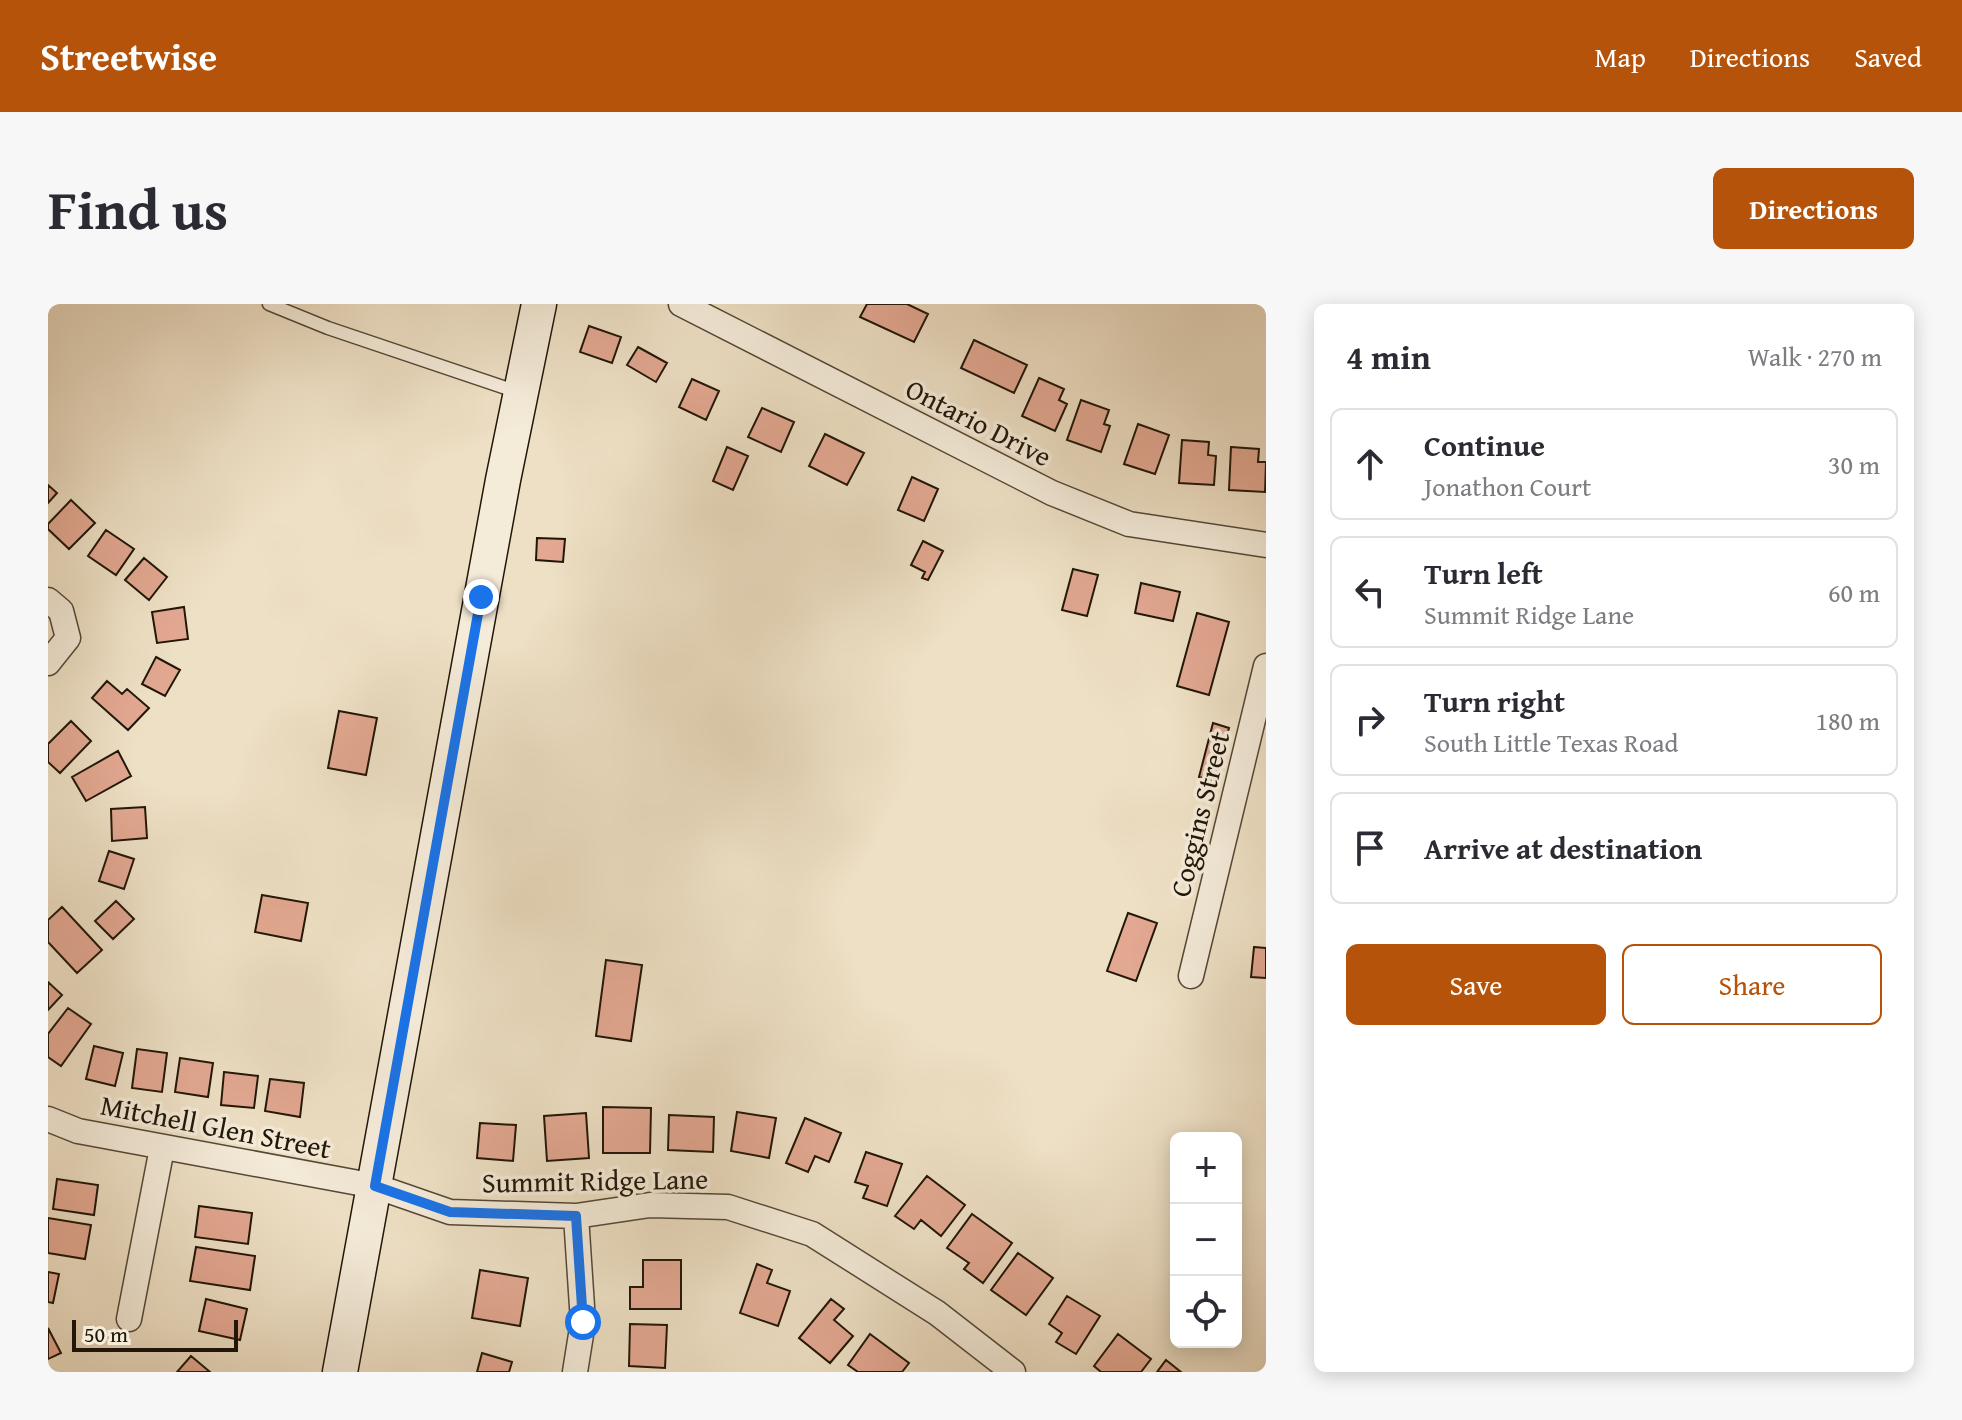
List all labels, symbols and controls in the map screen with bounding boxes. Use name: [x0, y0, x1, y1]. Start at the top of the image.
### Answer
text: Streetwise: [40, 28, 217, 84]
text: Map: [1594, 36, 1646, 77]
text: Directions: [1690, 36, 1810, 77]
text: Saved: [1854, 36, 1922, 77]
text: Find us: [48, 167, 228, 250]
button: Directions: [1713, 168, 1914, 249]
text: 4 min: [1346, 332, 1431, 381]
text: Walk · 270 m: [1748, 337, 1882, 376]
street label: Ontario Drive: [899, 368, 1059, 476]
text: Continue: [1424, 423, 1545, 467]
icon: ahead: [1348, 442, 1392, 486]
text: 30 m: [1828, 445, 1880, 484]
text: Jonathon Court: [1424, 467, 1591, 506]
text: Turn left: [1424, 551, 1543, 595]
icon: left: [1348, 570, 1392, 614]
text: 60 m: [1828, 573, 1880, 612]
route end: [463, 579, 499, 615]
text: Summit Ridge Lane: [1424, 595, 1634, 634]
text: Turn right: [1424, 679, 1565, 723]
icon: right: [1348, 698, 1392, 742]
text: 180 m: [1815, 701, 1880, 740]
text: South Little Texas Road: [1424, 723, 1678, 762]
street label: Coggins Street: [1159, 727, 1239, 901]
icon: arrive: [1348, 826, 1392, 870]
text: Arrive at destination: [1424, 826, 1702, 870]
button: Save: [1346, 944, 1606, 1025]
button: Share: [1622, 944, 1882, 1025]
street label: Mitchell Glen Street: [97, 1084, 335, 1168]
map controls: [1170, 1132, 1242, 1348]
button: +: [1170, 1132, 1242, 1204]
street label: Summit Ridge Lane: [481, 1158, 709, 1202]
button: −: [1170, 1204, 1242, 1276]
button: locate: [1170, 1276, 1242, 1348]
route start: [565, 1304, 601, 1340]
scale bar: [72, 1316, 238, 1352]
text: 50 m: [84, 1318, 128, 1350]

